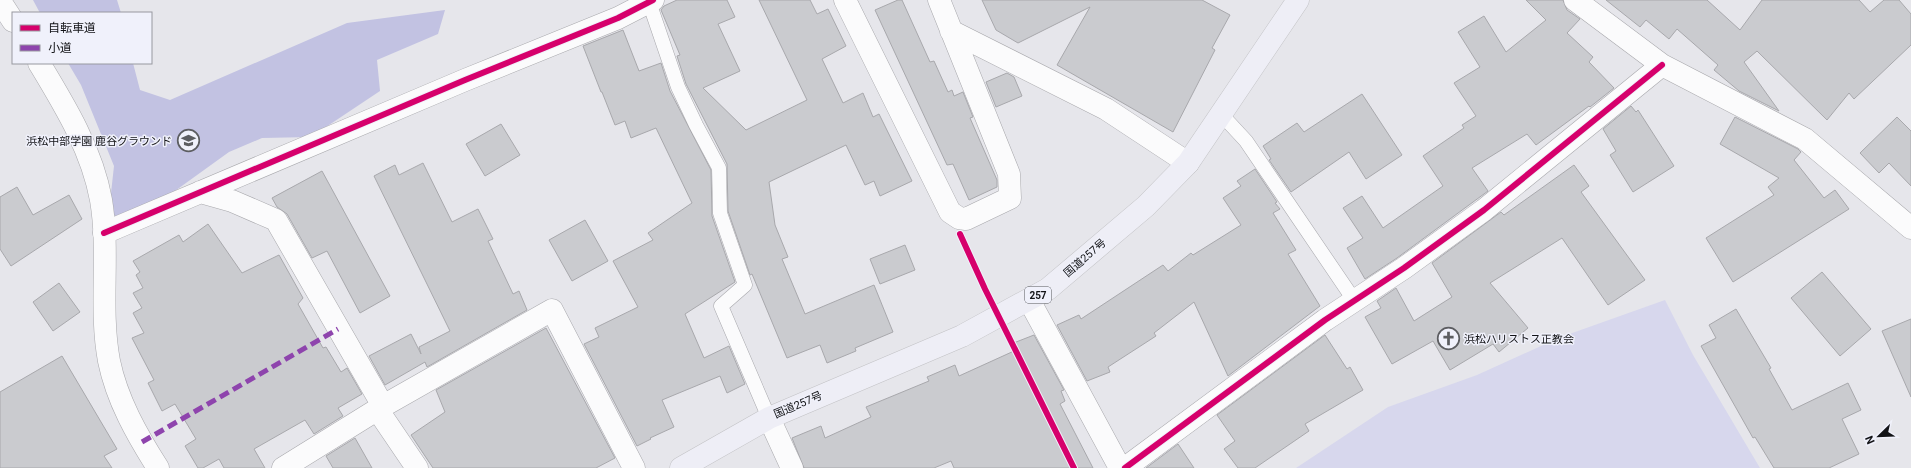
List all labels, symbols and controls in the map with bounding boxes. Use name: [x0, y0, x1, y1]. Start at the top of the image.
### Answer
legend: [12, 12, 152, 64]
text: 自転車道: [48, 21, 96, 35]
text: 小道: [48, 41, 72, 55]
school or university icon: 浜松中部学園 鹿谷グラウンド: [175, 128, 201, 154]
place label: 浜松中部学園 鹿谷グラウンド: [26, 135, 172, 148]
street label: 国道257号: [1061, 236, 1109, 280]
road number: 257: [1025, 287, 1051, 303]
church icon: 浜松ハリストス正教会: [1435, 326, 1461, 352]
place label: 浜松ハリストス正教会: [1464, 333, 1574, 346]
street label: 国道257号: [772, 389, 824, 421]
north arrow: [1859, 416, 1899, 456]
text: N: [1863, 433, 1878, 446]

